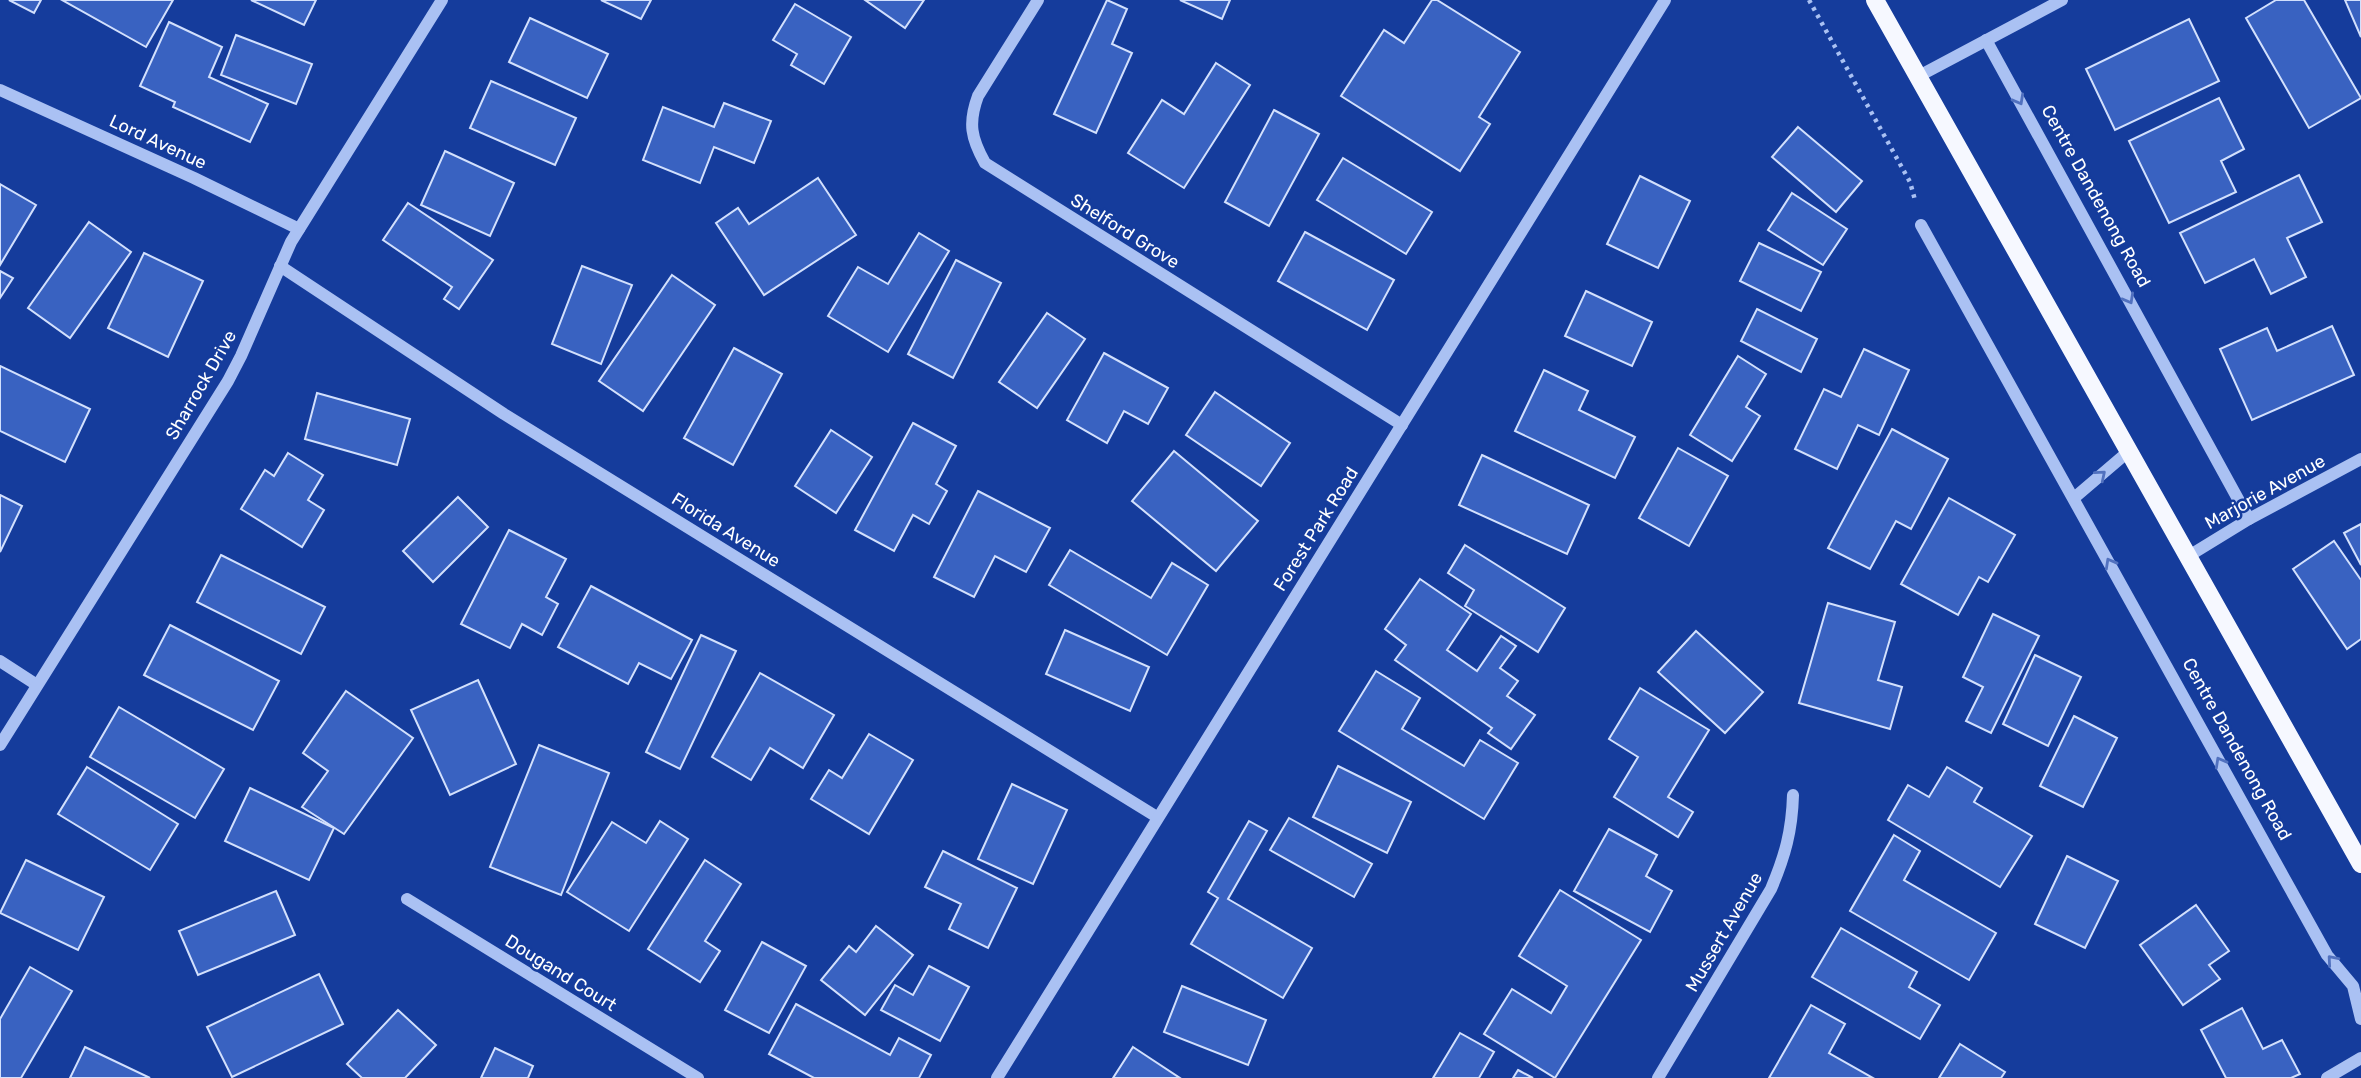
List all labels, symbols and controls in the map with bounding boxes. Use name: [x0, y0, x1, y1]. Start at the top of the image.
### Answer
one-way arrow: [2011, 92, 2024, 105]
street label: Centre Dandenong Road: [2037, 101, 2155, 291]
street label: Lord Avenue: [106, 110, 210, 174]
street label: Shelford Grove: [1067, 189, 1183, 273]
one-way arrow: [2121, 292, 2134, 304]
street label: Sharrock Drive: [161, 326, 241, 444]
street label: Marjorie Avenue: [2201, 450, 2329, 534]
street label: Forest Park Road: [1269, 463, 1363, 595]
one-way arrow: [2094, 470, 2106, 483]
street label: Florida Avenue: [668, 488, 784, 572]
one-way arrow: [2105, 558, 2118, 570]
street label: Centre Dandenong Road: [2178, 654, 2296, 844]
one-way arrow: [2215, 757, 2228, 769]
street label: Mussert Avenue: [1681, 868, 1767, 996]
street label: Dougand Court: [501, 930, 621, 1016]
one-way arrow: [2328, 955, 2340, 968]

